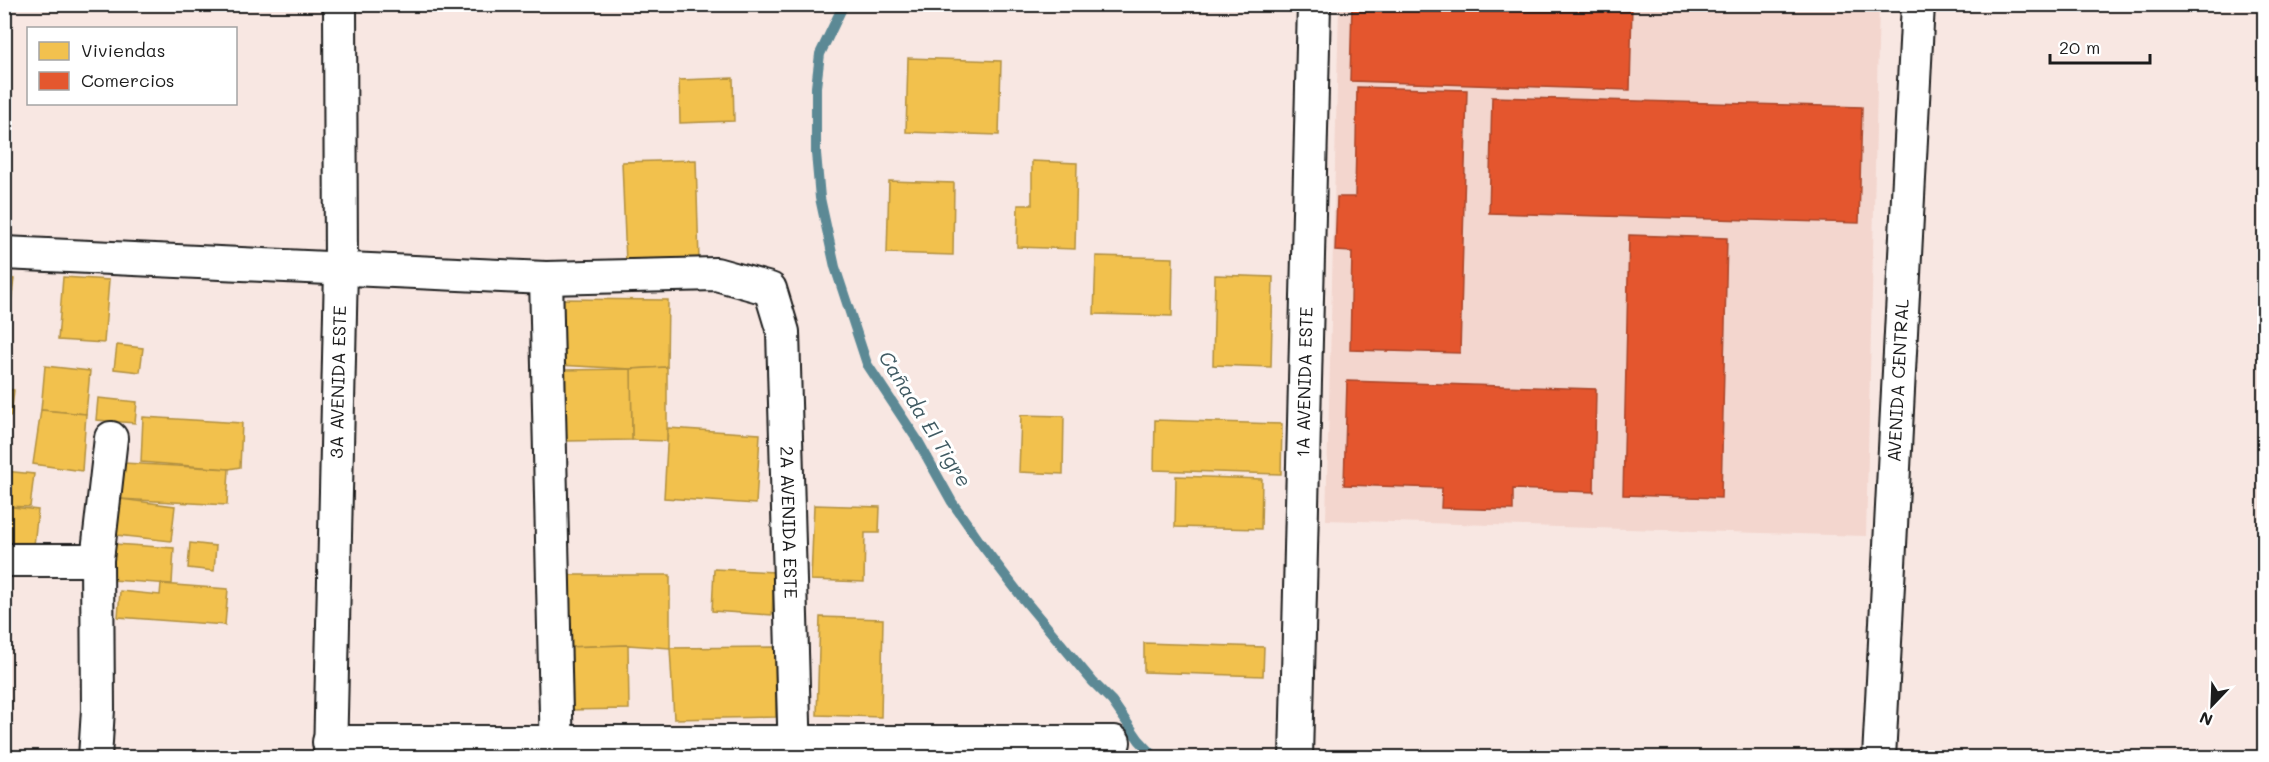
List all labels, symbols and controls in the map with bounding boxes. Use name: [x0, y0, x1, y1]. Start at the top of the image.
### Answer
legend: [27, 27, 237, 105]
scale bar: [2050, 27, 2150, 65]
text: 20 m: [2059, 35, 2100, 59]
text: Viviendas: [81, 38, 166, 62]
text: Comercios: [81, 68, 175, 92]
street label: AVENIDA CENTRAL: [1881, 298, 1914, 463]
street label: 3A AVENIDA ESTE: [324, 305, 351, 459]
street label: 1A AVENIDA ESTE: [1290, 307, 1318, 458]
water label: Cañada El Tigre: [873, 345, 978, 492]
street label: 2A AVENIDA ESTE: [775, 446, 804, 599]
north arrow: [2182, 675, 2242, 735]
text: N: [2196, 707, 2216, 731]

